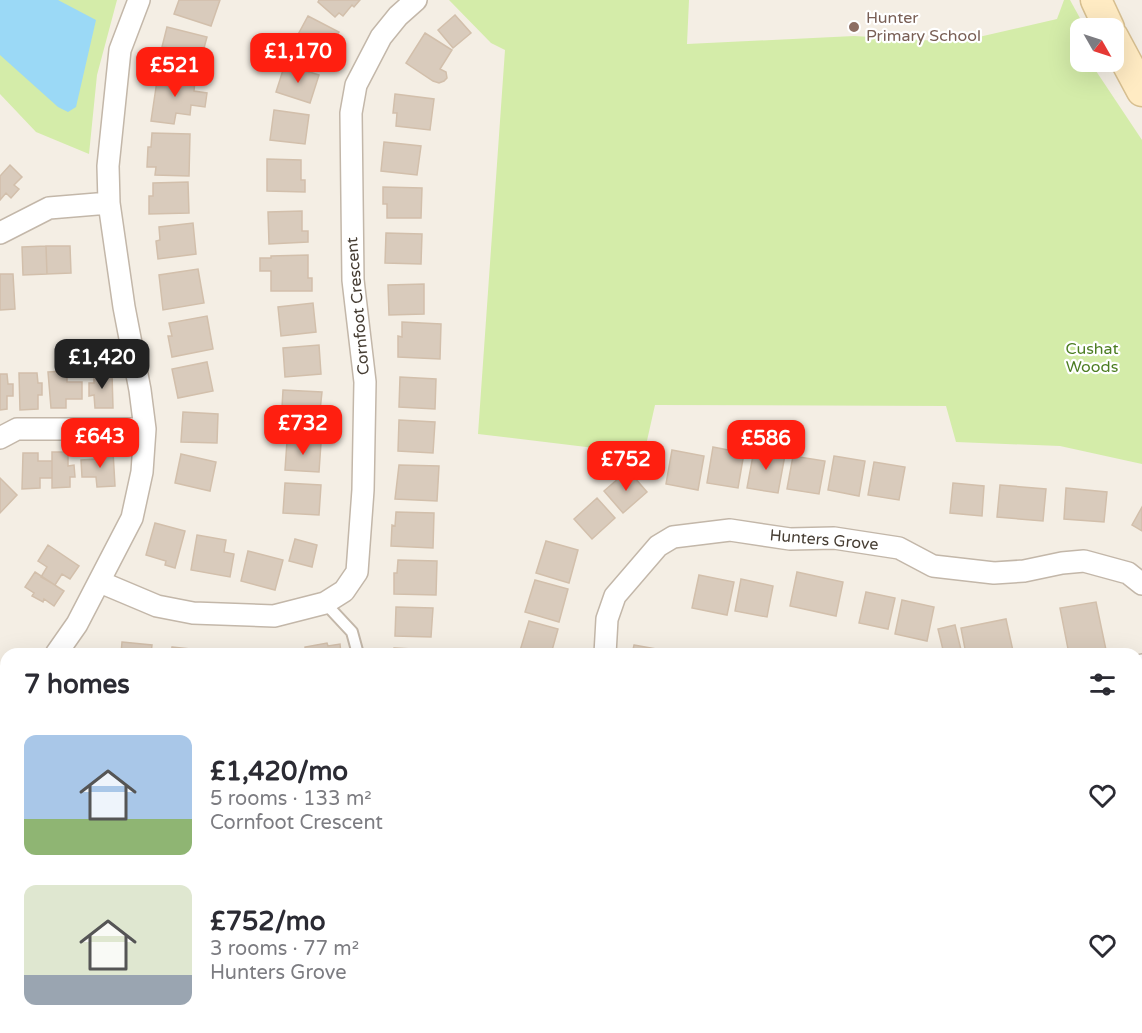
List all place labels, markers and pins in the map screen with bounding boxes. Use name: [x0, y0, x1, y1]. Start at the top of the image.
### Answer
place label: Hunter Primary School: [866, 8, 981, 46]
marker: Hunter Primary School: [847, 20, 861, 34]
pin: £1,170: [249, 33, 347, 84]
pin: £521: [139, 47, 211, 98]
pin: £1,420: [53, 339, 151, 390]
pin: £732: [267, 405, 339, 456]
pin: £643: [64, 418, 136, 469]
pin: £586: [730, 420, 802, 471]
pin: £752: [590, 441, 662, 492]

